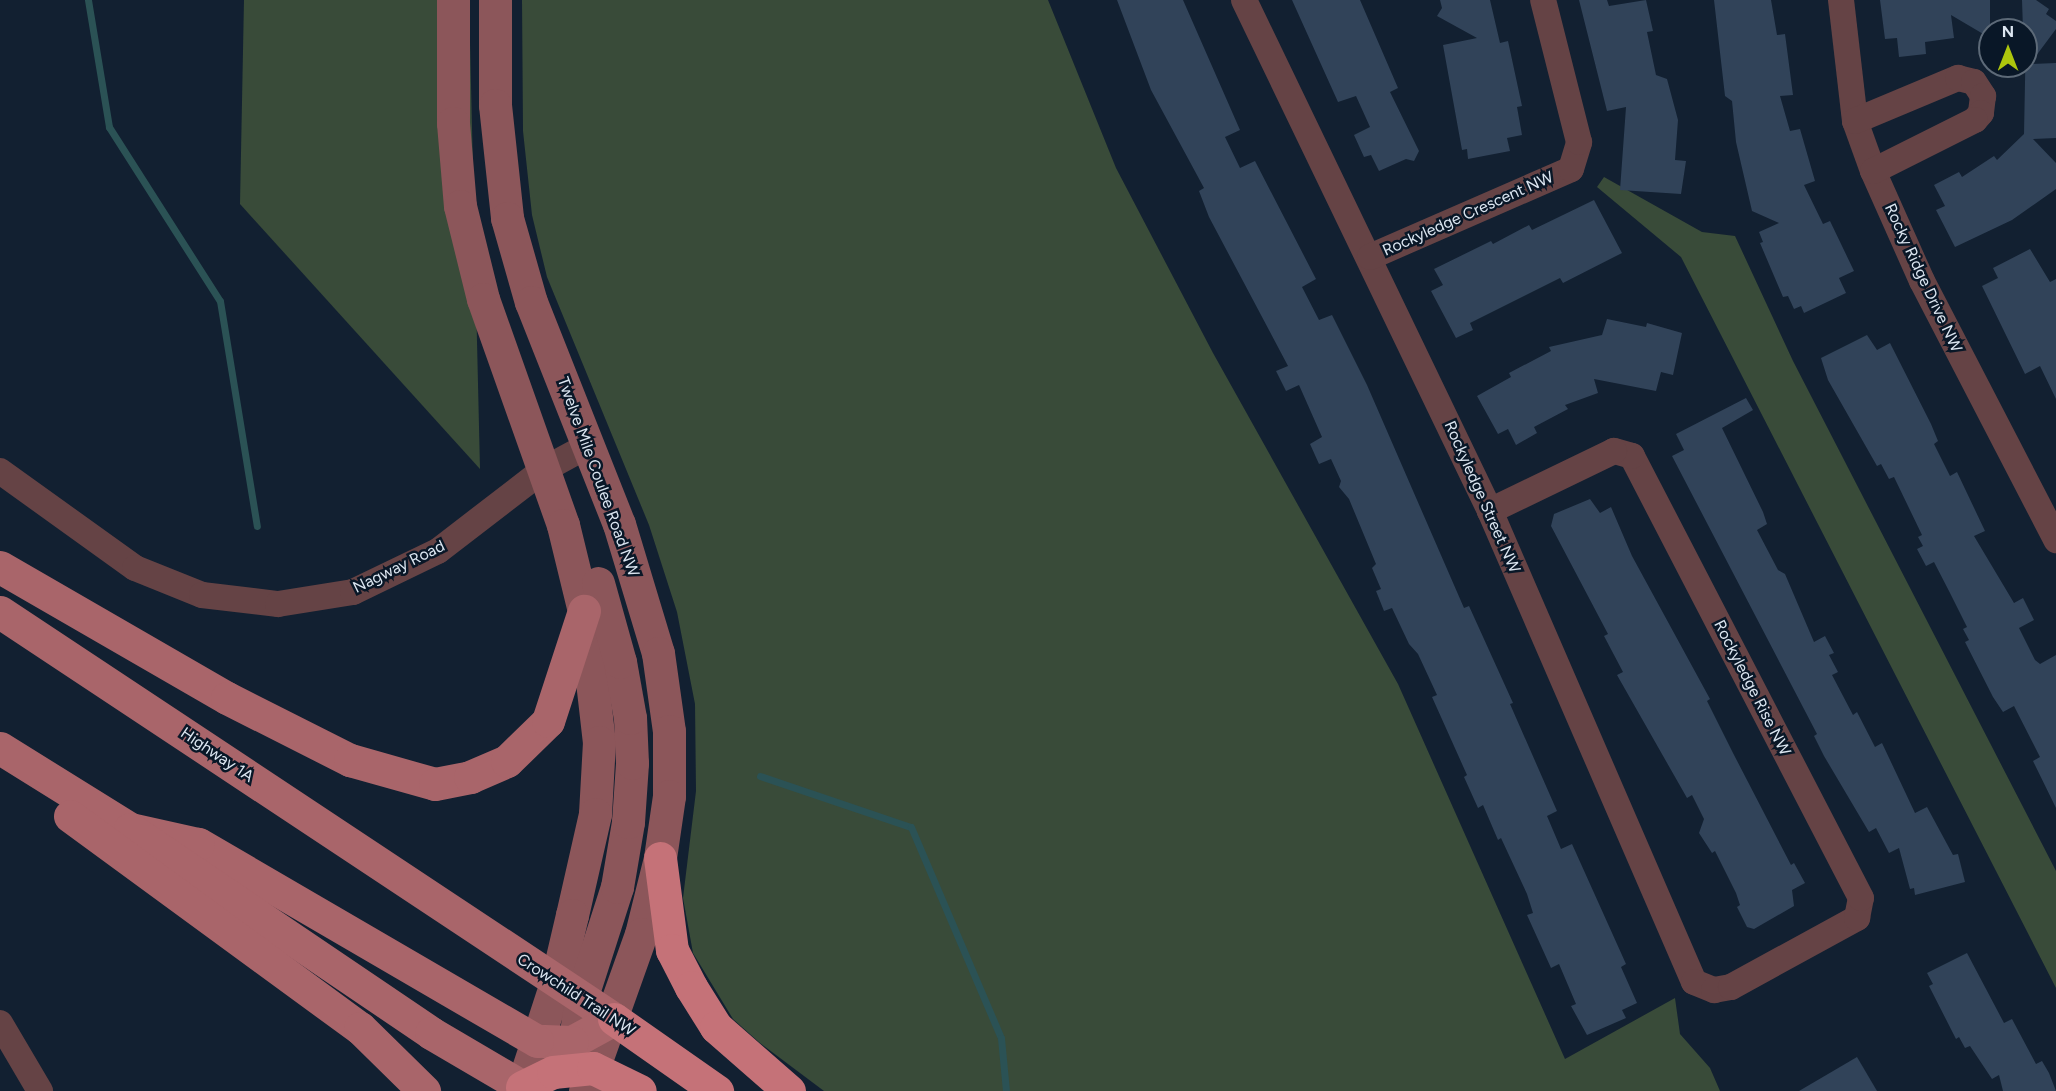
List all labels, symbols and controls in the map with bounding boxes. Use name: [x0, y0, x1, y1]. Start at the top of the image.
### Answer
north arrow: [1978, 18, 2038, 78]
text: N: [2002, 22, 2014, 41]
street label: Rockyledge Crescent NW: [1380, 168, 1556, 260]
street label: Rocky Ridge Drive NW: [1880, 201, 1966, 355]
street label: Twelve Mile Coulee Road NW: [553, 375, 643, 579]
street label: Rockyledge Street NW: [1440, 418, 1524, 576]
street label: Nagway Road: [350, 537, 448, 597]
street label: Rockyledge Rise NW: [1710, 617, 1794, 759]
street label: Highway 1A: [177, 724, 257, 786]
street label: Crowchild Trail NW: [513, 950, 639, 1040]

